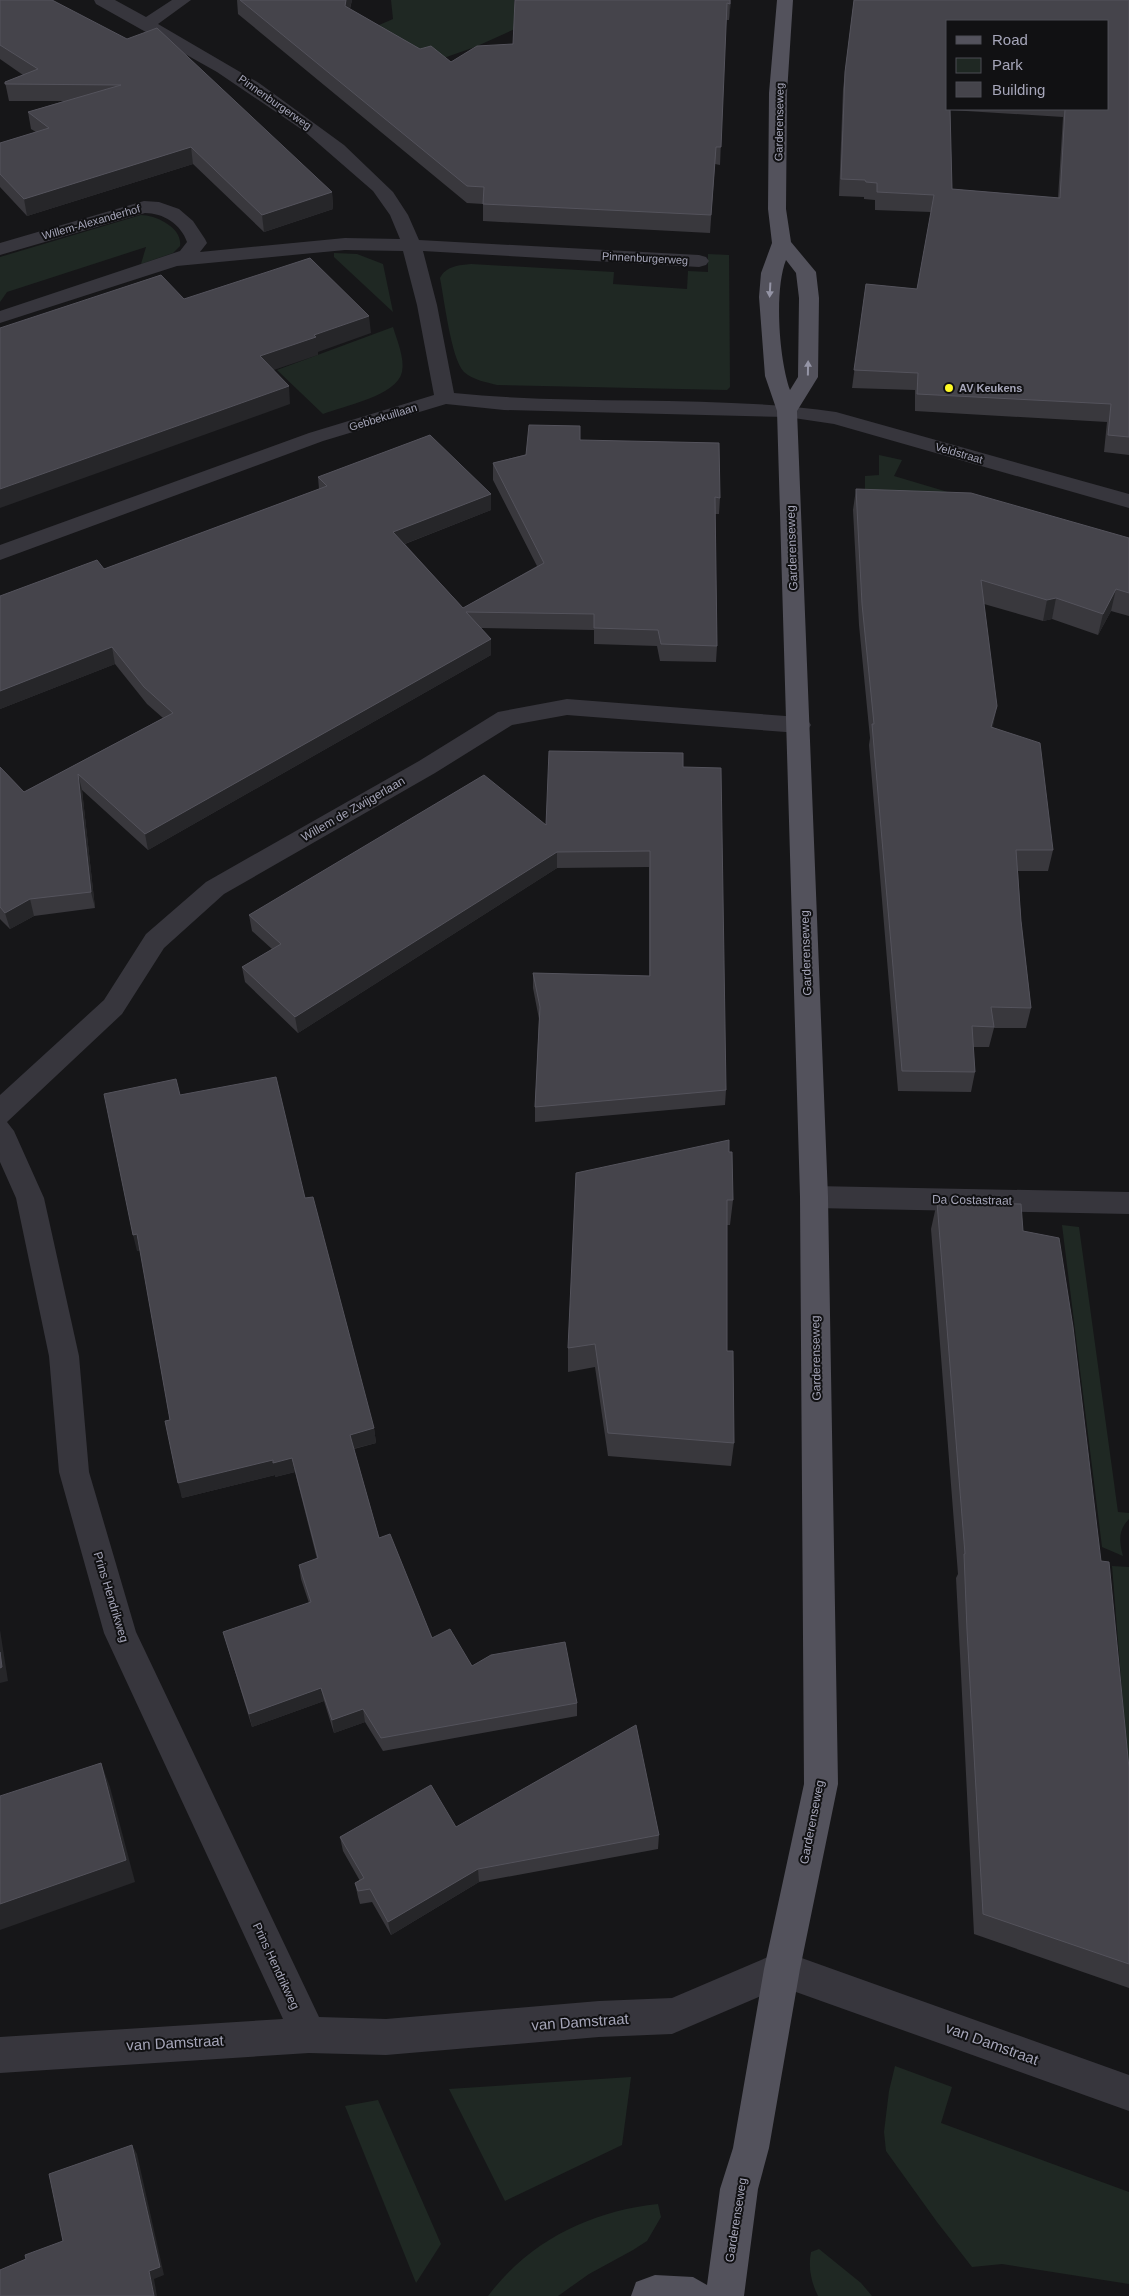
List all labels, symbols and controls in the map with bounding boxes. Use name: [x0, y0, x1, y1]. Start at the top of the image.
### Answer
legend: [946, 20, 1109, 110]
text: Road: [992, 31, 1028, 48]
text: Park: [992, 56, 1023, 73]
street label: Pinnenburgerweg: [236, 72, 314, 132]
text: Building: [992, 81, 1045, 98]
street label: Garderenseweg: [772, 83, 786, 161]
street label: Willem-Alexanderhof: [41, 202, 142, 242]
street label: Pinnenburgerweg: [602, 250, 688, 266]
one-way arrow: [765, 282, 773, 298]
one-way arrow: [804, 360, 812, 376]
marker: AV Keukens: [943, 382, 955, 394]
place label: AV Keukens: [959, 382, 1022, 394]
street label: Gebbekuillaan: [348, 401, 418, 433]
street label: Veldstraat: [934, 440, 984, 466]
street label: Garderenseweg: [784, 505, 800, 591]
street label: Willem de Zwijgerlaan: [299, 774, 407, 844]
street label: Garderenseweg: [798, 910, 814, 996]
street label: Da Costastraat: [932, 1192, 1013, 1208]
street label: Garderenseweg: [808, 1315, 824, 1401]
street label: Prins Hendrikweg: [91, 1550, 131, 1644]
street label: Garderenseweg: [797, 1779, 827, 1865]
street label: Prins Hendrikweg: [250, 1920, 302, 2012]
street label: van Damstraat: [531, 2010, 630, 2033]
street label: van Damstraat: [943, 2019, 1042, 2068]
street label: van Damstraat: [126, 2031, 225, 2054]
street label: Garderenseweg: [722, 2177, 750, 2263]

